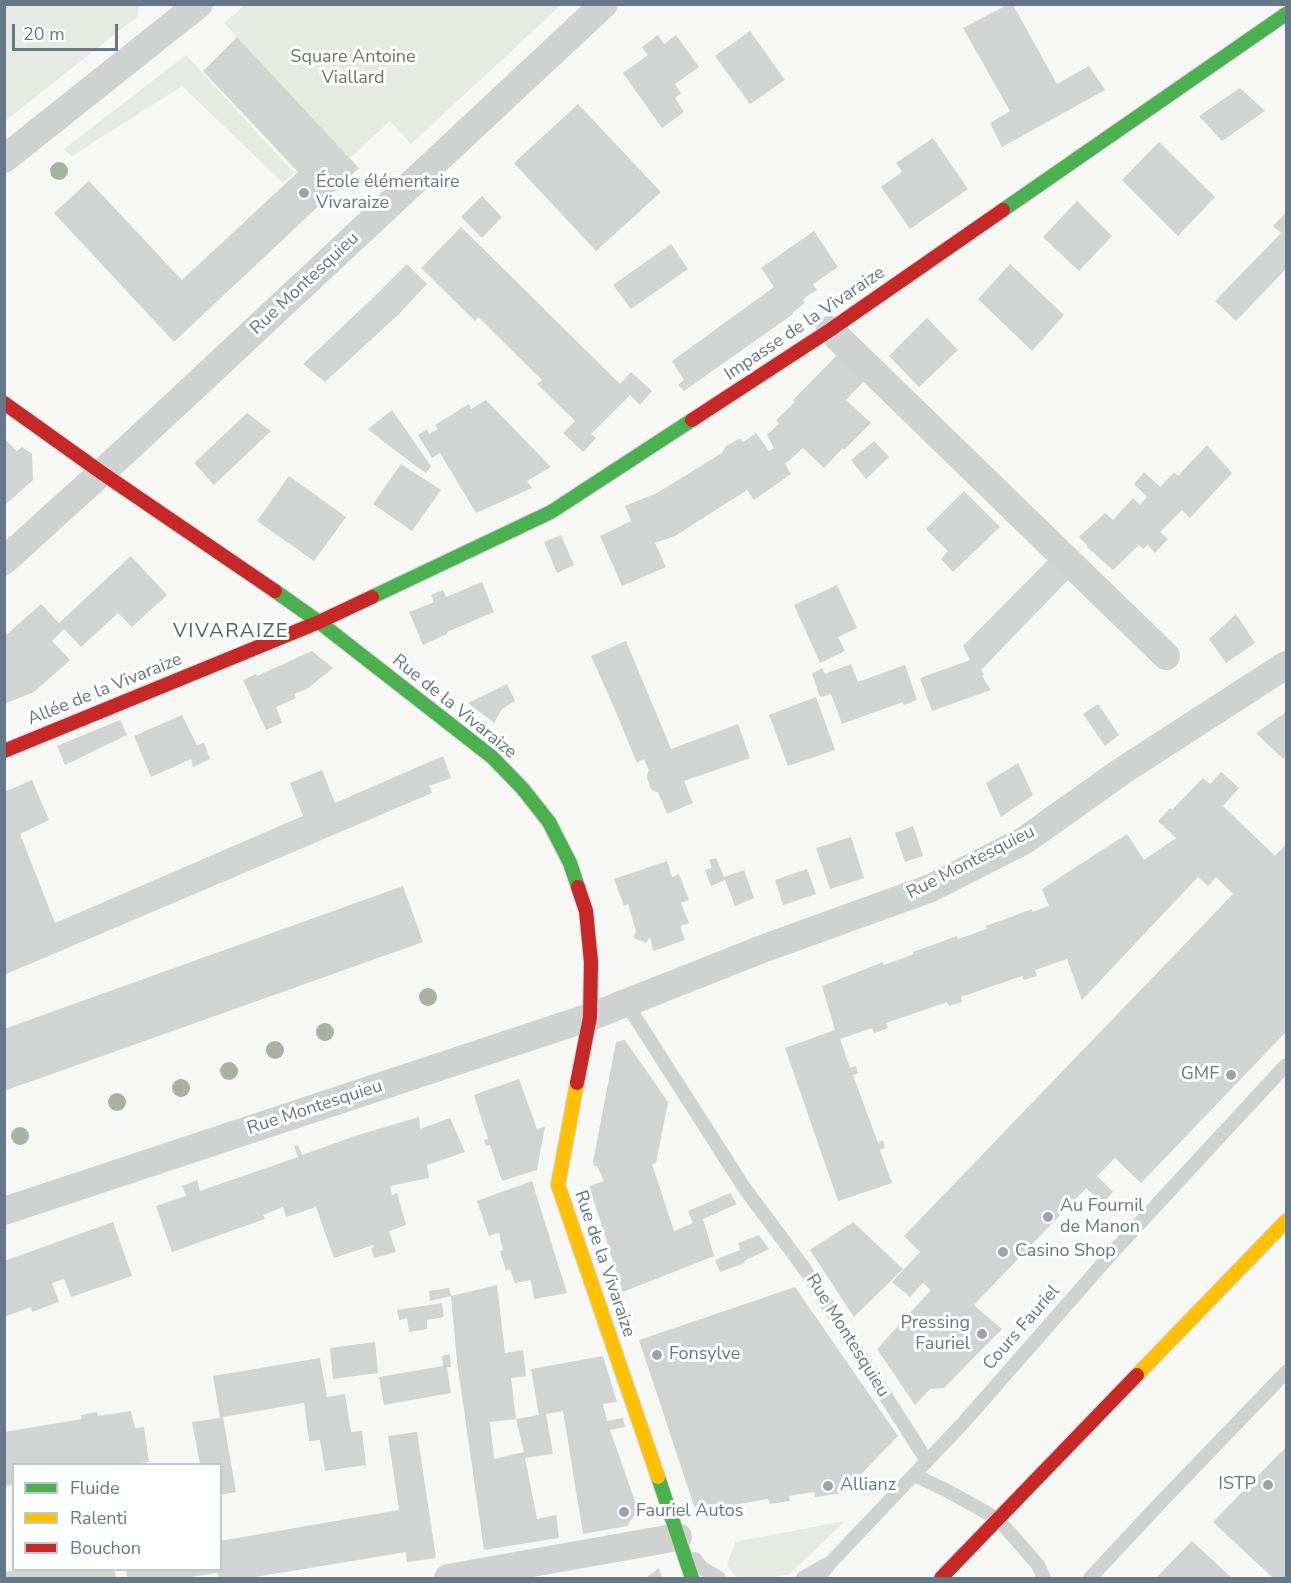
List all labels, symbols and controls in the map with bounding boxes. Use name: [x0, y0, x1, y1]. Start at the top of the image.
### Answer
scale bar: [15, 12, 122, 50]
text: 20 m: [23, 22, 65, 46]
park label: Square Antoine Viallard: [290, 47, 416, 90]
place label: École élémentaire Vivaraize: [316, 172, 460, 214]
marker: École élémentaire Vivaraize: [297, 186, 311, 200]
street label: Rue Montesquieu: [246, 228, 364, 340]
street label: Impasse de la Vivaraize: [721, 262, 889, 386]
district label: VIVARAIZE: [173, 620, 289, 644]
street label: Allée de la Vivaraize: [25, 649, 185, 731]
street label: Rue de la Vivaraize: [388, 650, 520, 764]
street label: Rue Montesquieu: [903, 821, 1039, 905]
place label: GMF: [1181, 1064, 1219, 1086]
marker: GMF: [1224, 1068, 1238, 1082]
street label: Rue Montesquieu: [245, 1076, 385, 1140]
street label: Rue de la Vivaraize: [569, 1188, 639, 1340]
place label: Au Fournil de Manon: [1060, 1196, 1144, 1238]
marker: Au Fournil de Manon: [1041, 1210, 1055, 1224]
place label: Casino Shop: [1015, 1241, 1116, 1263]
marker: Casino Shop: [996, 1245, 1010, 1259]
street label: Rue Montesquieu: [801, 1271, 893, 1401]
street label: Cours Fauriel: [979, 1281, 1065, 1375]
place label: Pressing Fauriel: [901, 1313, 970, 1356]
marker: Pressing Fauriel: [975, 1327, 989, 1341]
place label: Fonsylve: [669, 1344, 740, 1366]
marker: Fonsylve: [650, 1348, 664, 1362]
legend: [12, 1463, 222, 1571]
place label: ISTP: [1218, 1474, 1256, 1496]
place label: Allianz: [840, 1475, 896, 1497]
text: Fluide: [70, 1476, 120, 1500]
marker: ISTP: [1261, 1478, 1275, 1492]
marker: Allianz: [821, 1479, 835, 1493]
place label: Fauriel Autos: [636, 1501, 743, 1523]
marker: Fauriel Autos: [617, 1505, 631, 1519]
text: Ralenti: [70, 1506, 127, 1530]
text: Bouchon: [70, 1536, 141, 1560]

